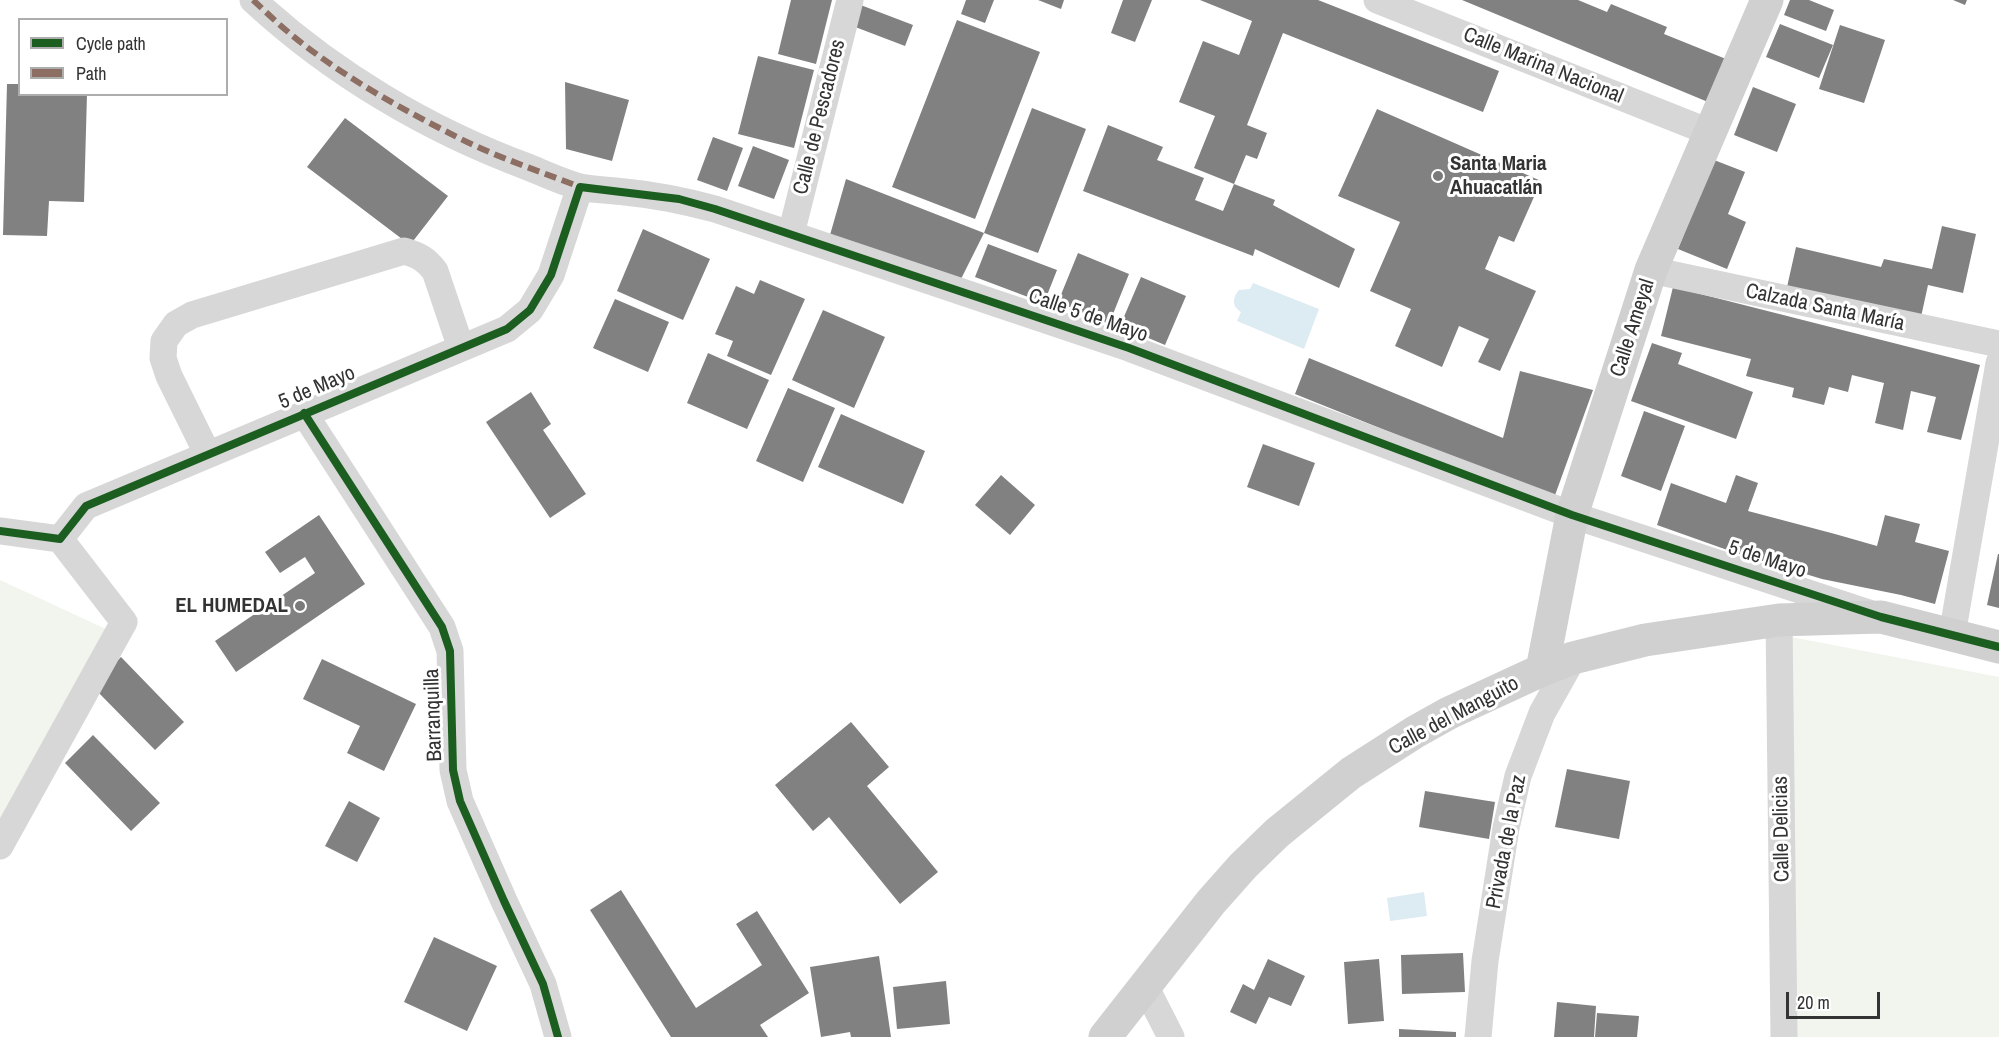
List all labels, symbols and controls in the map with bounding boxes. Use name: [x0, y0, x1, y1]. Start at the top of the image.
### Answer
legend: [18, 18, 228, 96]
street label: Calle Marina Nacional: [1459, 22, 1627, 110]
text: Cycle path: [76, 31, 146, 56]
street label: Calle de Pescadores: [789, 37, 851, 197]
text: Path: [76, 61, 106, 86]
place label: Santa Maria Ahuacatlán: [1450, 151, 1547, 201]
marker: Santa Maria Ahuacatlán: [1431, 169, 1445, 183]
street label: Calle Ameyal: [1605, 276, 1661, 380]
street label: Calzada Santa María: [1743, 279, 1907, 337]
street label: Calle 5 de Mayo: [1025, 284, 1151, 348]
street label: 5 de Mayo: [275, 361, 359, 415]
street label: 5 de Mayo: [1725, 536, 1809, 584]
place label: EL HUMEDAL: [175, 593, 288, 619]
marker: EL HUMEDAL: [293, 599, 307, 613]
street label: Barranquilla: [420, 668, 448, 762]
street label: Calle del Manguito: [1385, 671, 1523, 761]
street label: Privada de la Paz: [1482, 773, 1532, 911]
street label: Calle Delicias: [1768, 776, 1796, 882]
scale bar: [1789, 980, 1884, 1018]
text: 20 m: [1797, 990, 1830, 1015]

